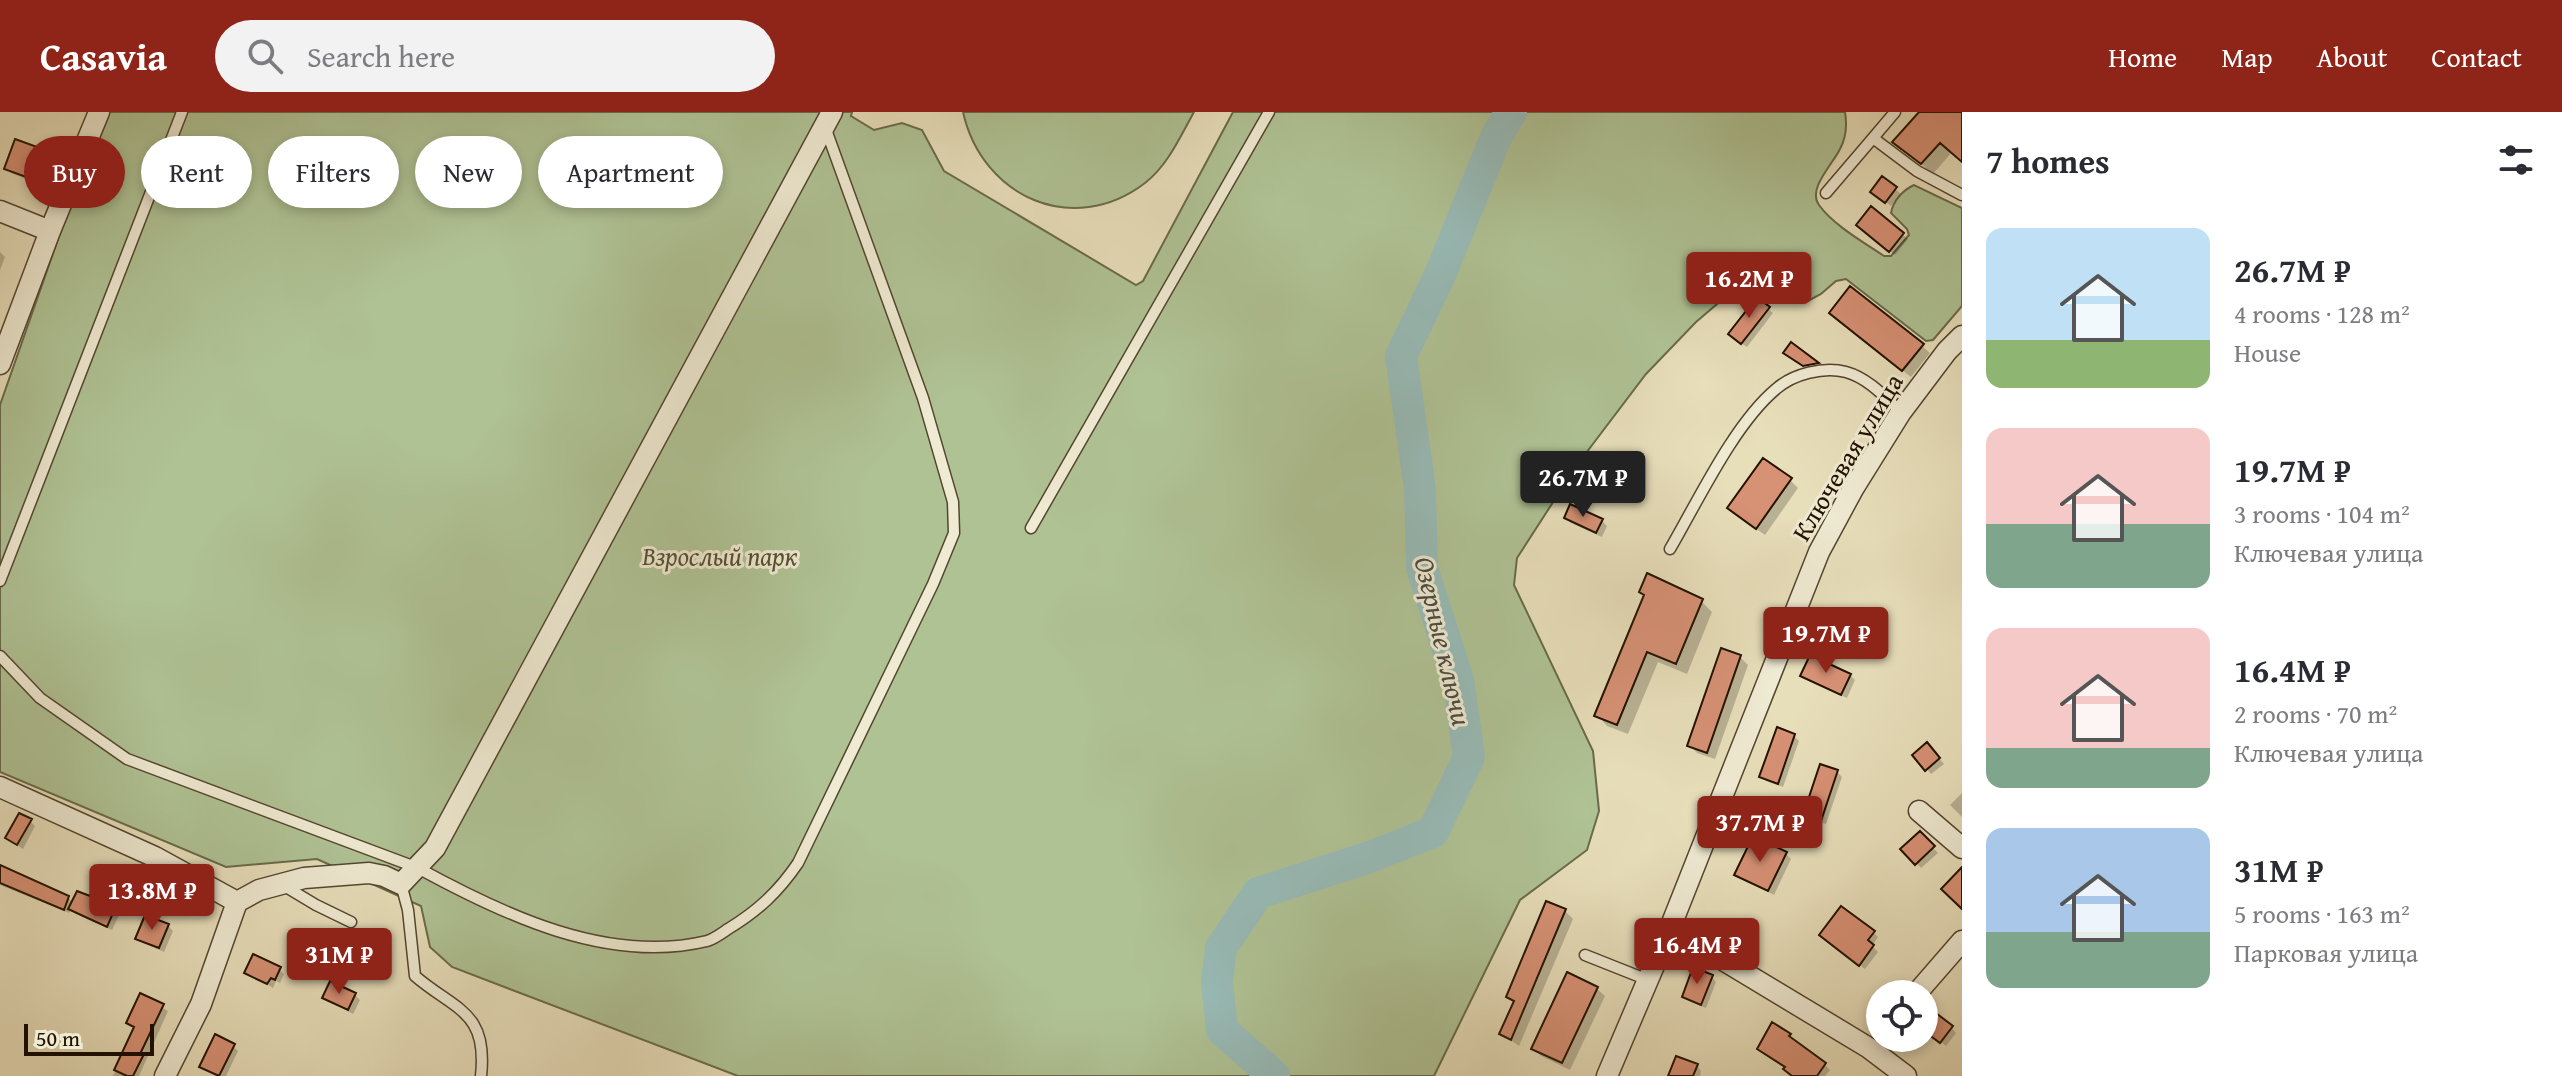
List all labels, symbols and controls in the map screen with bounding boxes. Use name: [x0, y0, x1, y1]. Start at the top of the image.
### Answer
search box: [215, 20, 775, 92]
text: Casavia: [40, 28, 167, 84]
icon: search: [243, 34, 287, 78]
text: Search here: [307, 34, 455, 78]
text: Home: [2108, 36, 2177, 77]
text: Map: [2221, 36, 2273, 77]
text: About: [2317, 36, 2387, 77]
text: Contact: [2431, 36, 2522, 77]
chip: Buy: [24, 136, 125, 208]
chip: Rent: [141, 136, 252, 208]
chip: Filters: [268, 136, 399, 208]
chip: New: [415, 136, 522, 208]
chip: Apartment: [538, 136, 723, 208]
text: 7 homes: [1986, 136, 2110, 185]
icon: filters: [2494, 138, 2538, 182]
text: 26.7M ₽: [2234, 245, 2351, 294]
pin: 16.2M ₽: [1675, 252, 1823, 320]
text: 16.2M ₽: [1704, 258, 1794, 297]
icon: home: [2050, 260, 2146, 356]
text: 4 rooms · 128 m²: [2234, 294, 2410, 333]
text: House: [2234, 333, 2301, 372]
street label: Ключевая улица: [1782, 365, 1913, 548]
text: 19.7M ₽: [2234, 445, 2351, 494]
pin: 26.7M ₽: [1509, 451, 1657, 519]
text: 26.7M ₽: [1538, 457, 1628, 496]
icon: home: [2050, 460, 2146, 556]
text: 3 rooms · 104 m²: [2234, 494, 2410, 533]
text: Ключевая улица: [2234, 533, 2423, 572]
park label: Взрослый парк: [641, 536, 798, 575]
water label: Озерные ключи: [1405, 552, 1483, 730]
pin: 19.7M ₽: [1752, 607, 1900, 675]
text: 19.7M ₽: [1781, 613, 1871, 652]
text: 16.4M ₽: [2234, 645, 2351, 694]
icon: home: [2050, 660, 2146, 756]
text: 2 rooms · 70 m²: [2234, 694, 2397, 733]
text: Ключевая улица: [2234, 733, 2423, 772]
pin: 37.7M ₽: [1686, 796, 1834, 864]
text: 37.7M ₽: [1715, 802, 1805, 841]
text: 31M ₽: [2234, 845, 2324, 894]
icon: home: [2050, 860, 2146, 956]
pin: 13.8M ₽: [78, 864, 226, 932]
text: 13.8M ₽: [107, 870, 197, 909]
text: 5 rooms · 163 m²: [2234, 894, 2410, 933]
pin: 16.4M ₽: [1623, 918, 1771, 986]
text: 16.4M ₽: [1652, 924, 1742, 963]
pin: 31M ₽: [283, 928, 395, 996]
text: Парковая улица: [2234, 933, 2418, 972]
text: 31M ₽: [305, 934, 373, 973]
map controls: [1866, 980, 1938, 1052]
button: locate: [1866, 980, 1938, 1052]
scale bar: [24, 1020, 154, 1056]
text: 50 m: [36, 1022, 80, 1054]

